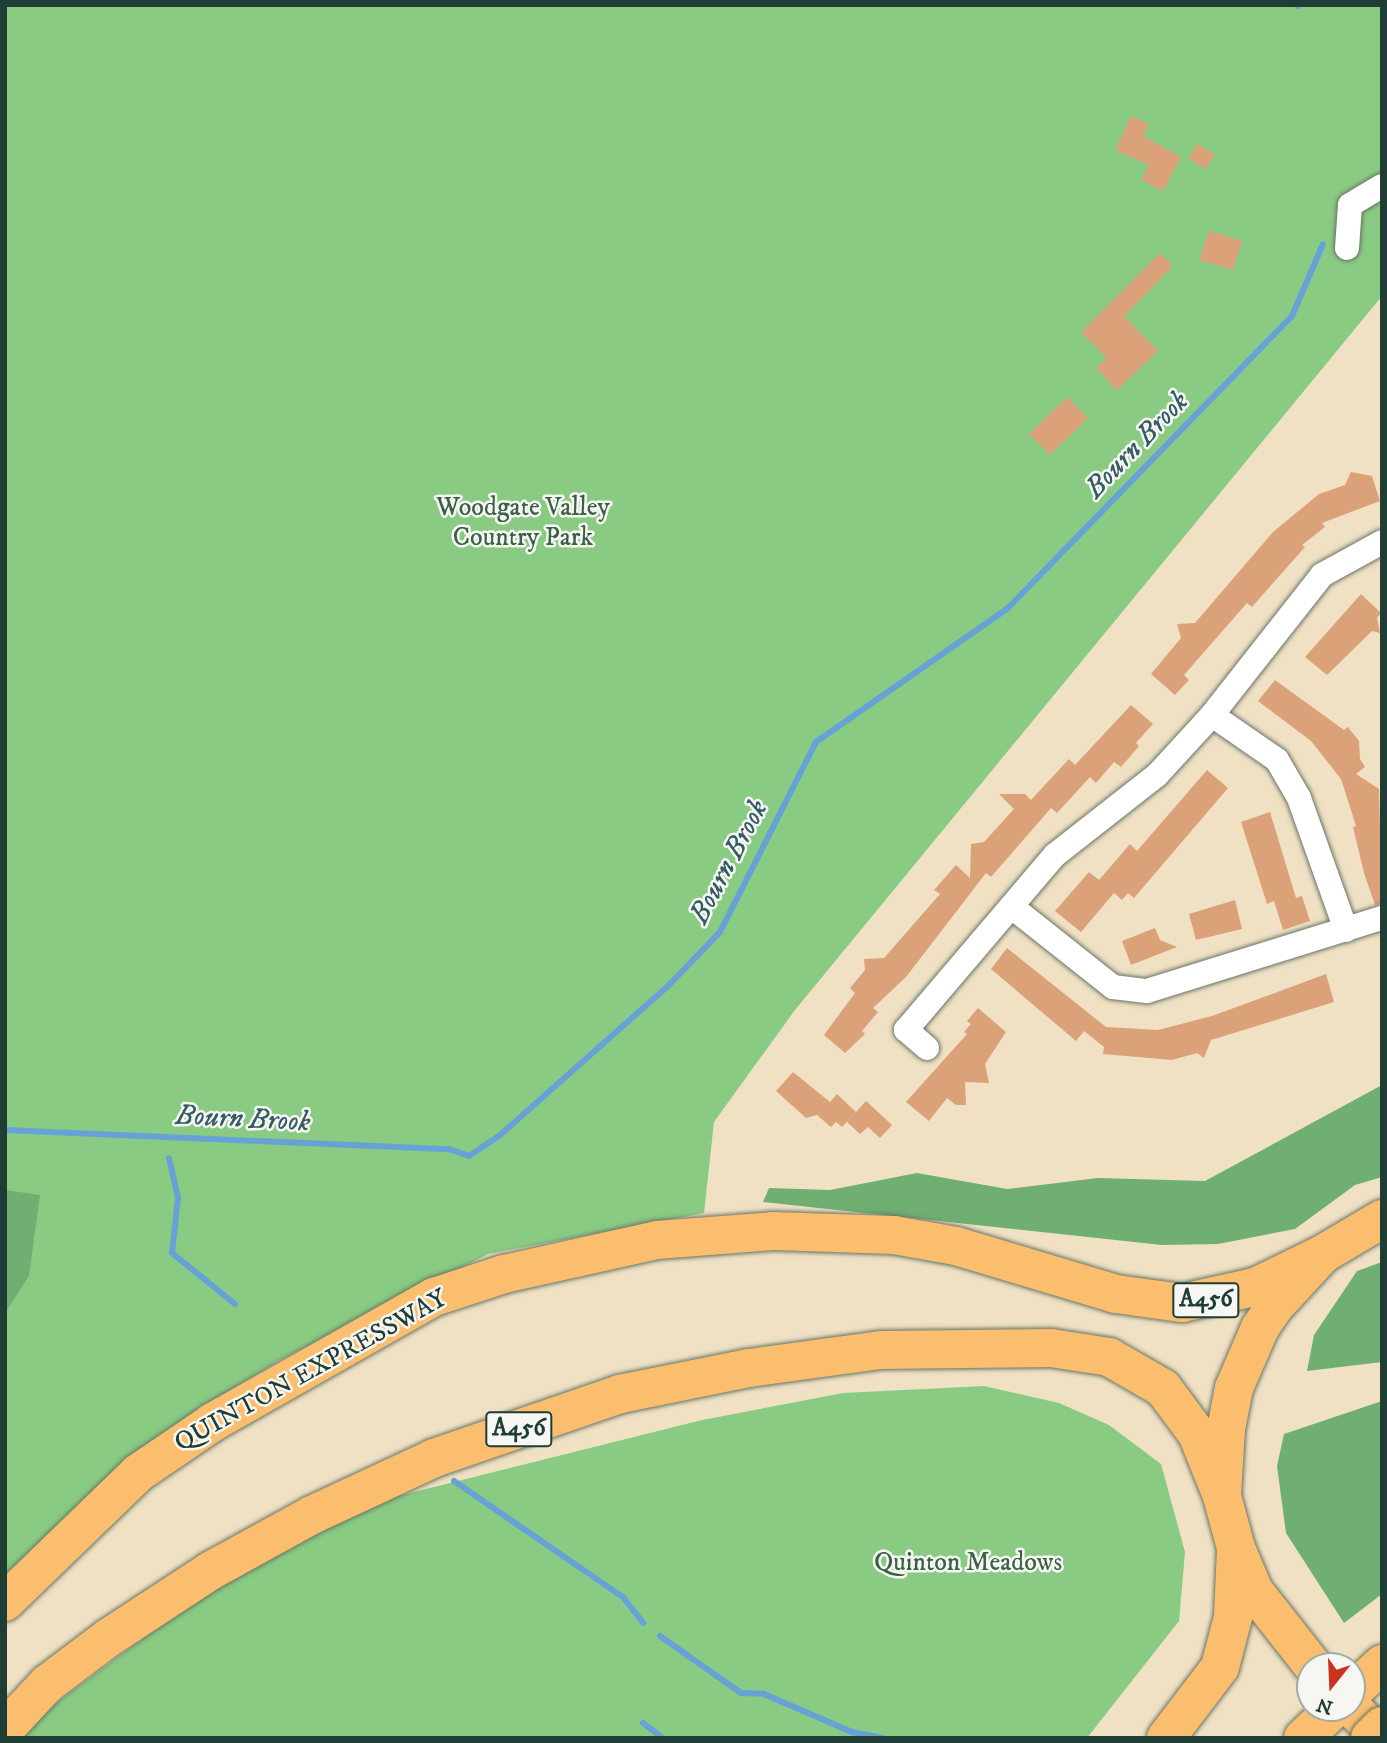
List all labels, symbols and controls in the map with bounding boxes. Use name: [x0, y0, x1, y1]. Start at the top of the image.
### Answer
water label: Bourn Brook: [1078, 385, 1196, 505]
park label: Woodgate Valley Country Park: [436, 492, 610, 554]
water label: Bourn Brook: [683, 795, 775, 929]
water label: Bourn Brook: [175, 1099, 311, 1139]
road number: A456: [1171, 1280, 1241, 1320]
street label: QUINTON EXPRESSWAY: [169, 1283, 453, 1459]
road number: A456: [484, 1408, 554, 1450]
park label: Quinton Meadows: [874, 1547, 1062, 1579]
north arrow: [1296, 1652, 1366, 1722]
text: N: [1314, 1692, 1336, 1719]

